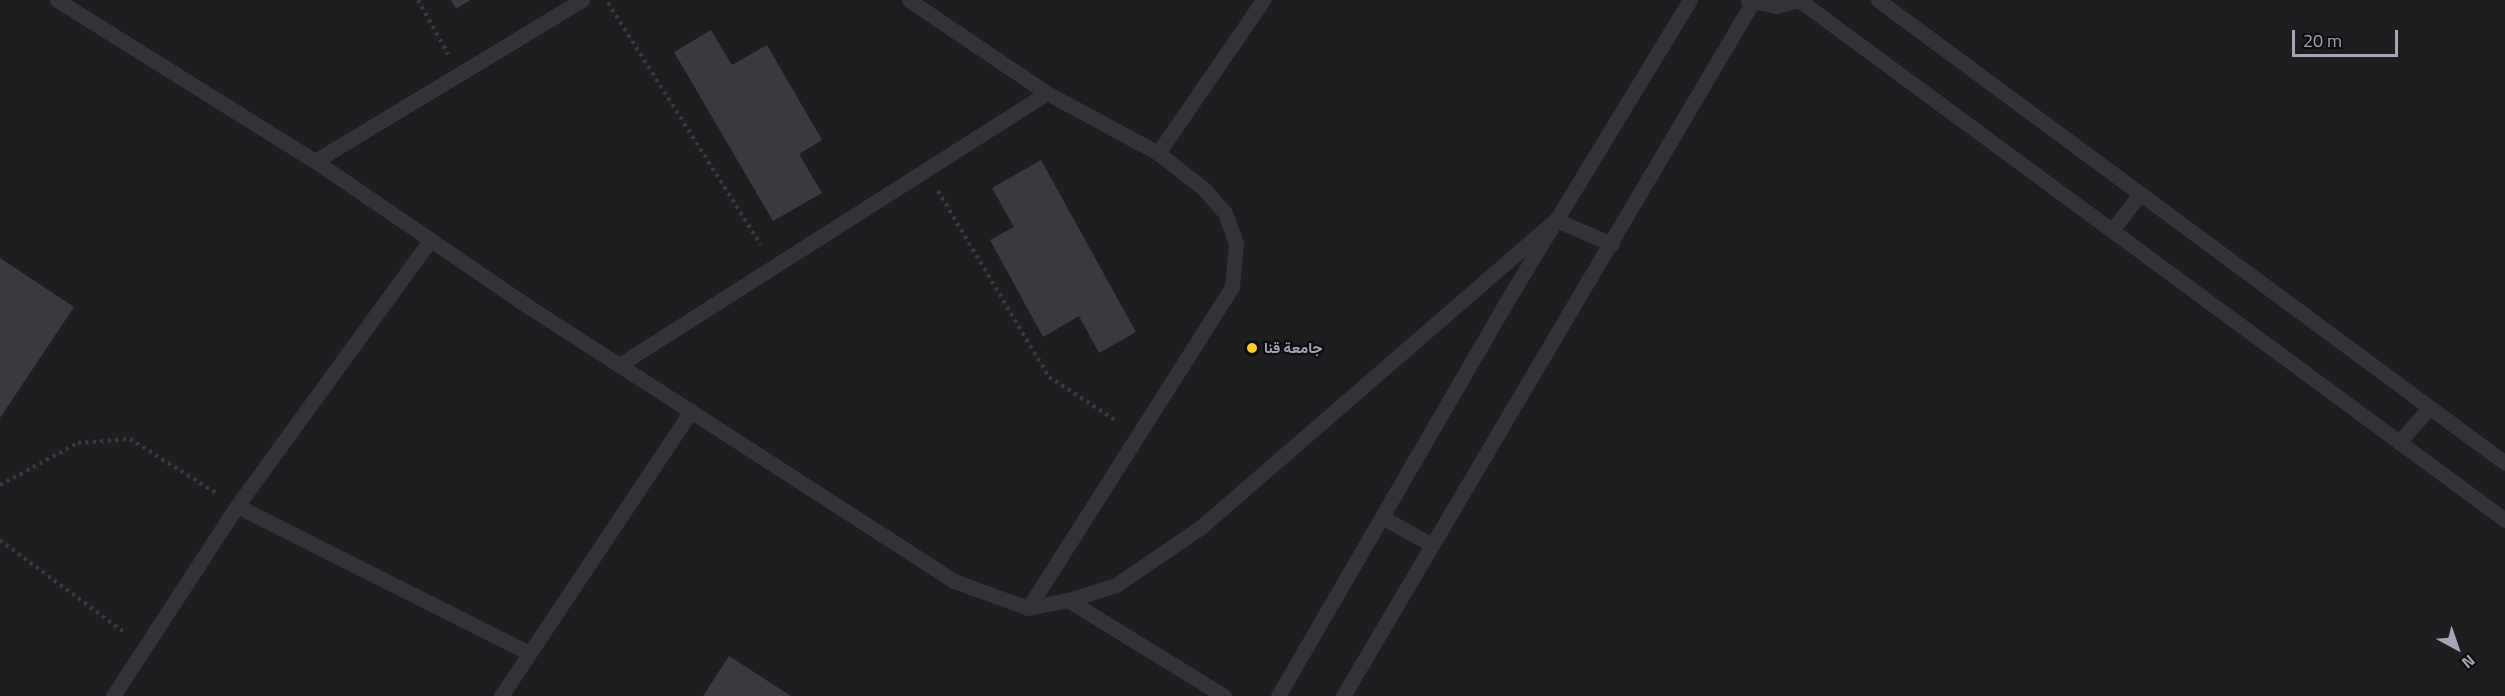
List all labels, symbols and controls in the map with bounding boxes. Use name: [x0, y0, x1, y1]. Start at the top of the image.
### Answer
scale bar: [2295, 18, 2402, 56]
text: 20 m: [2303, 27, 2342, 54]
place label: جامعة قنا: [1264, 339, 1323, 357]
marker: جامعة قنا: [1245, 341, 1259, 355]
north arrow: [2427, 618, 2487, 678]
text: N: [2457, 649, 2481, 675]

